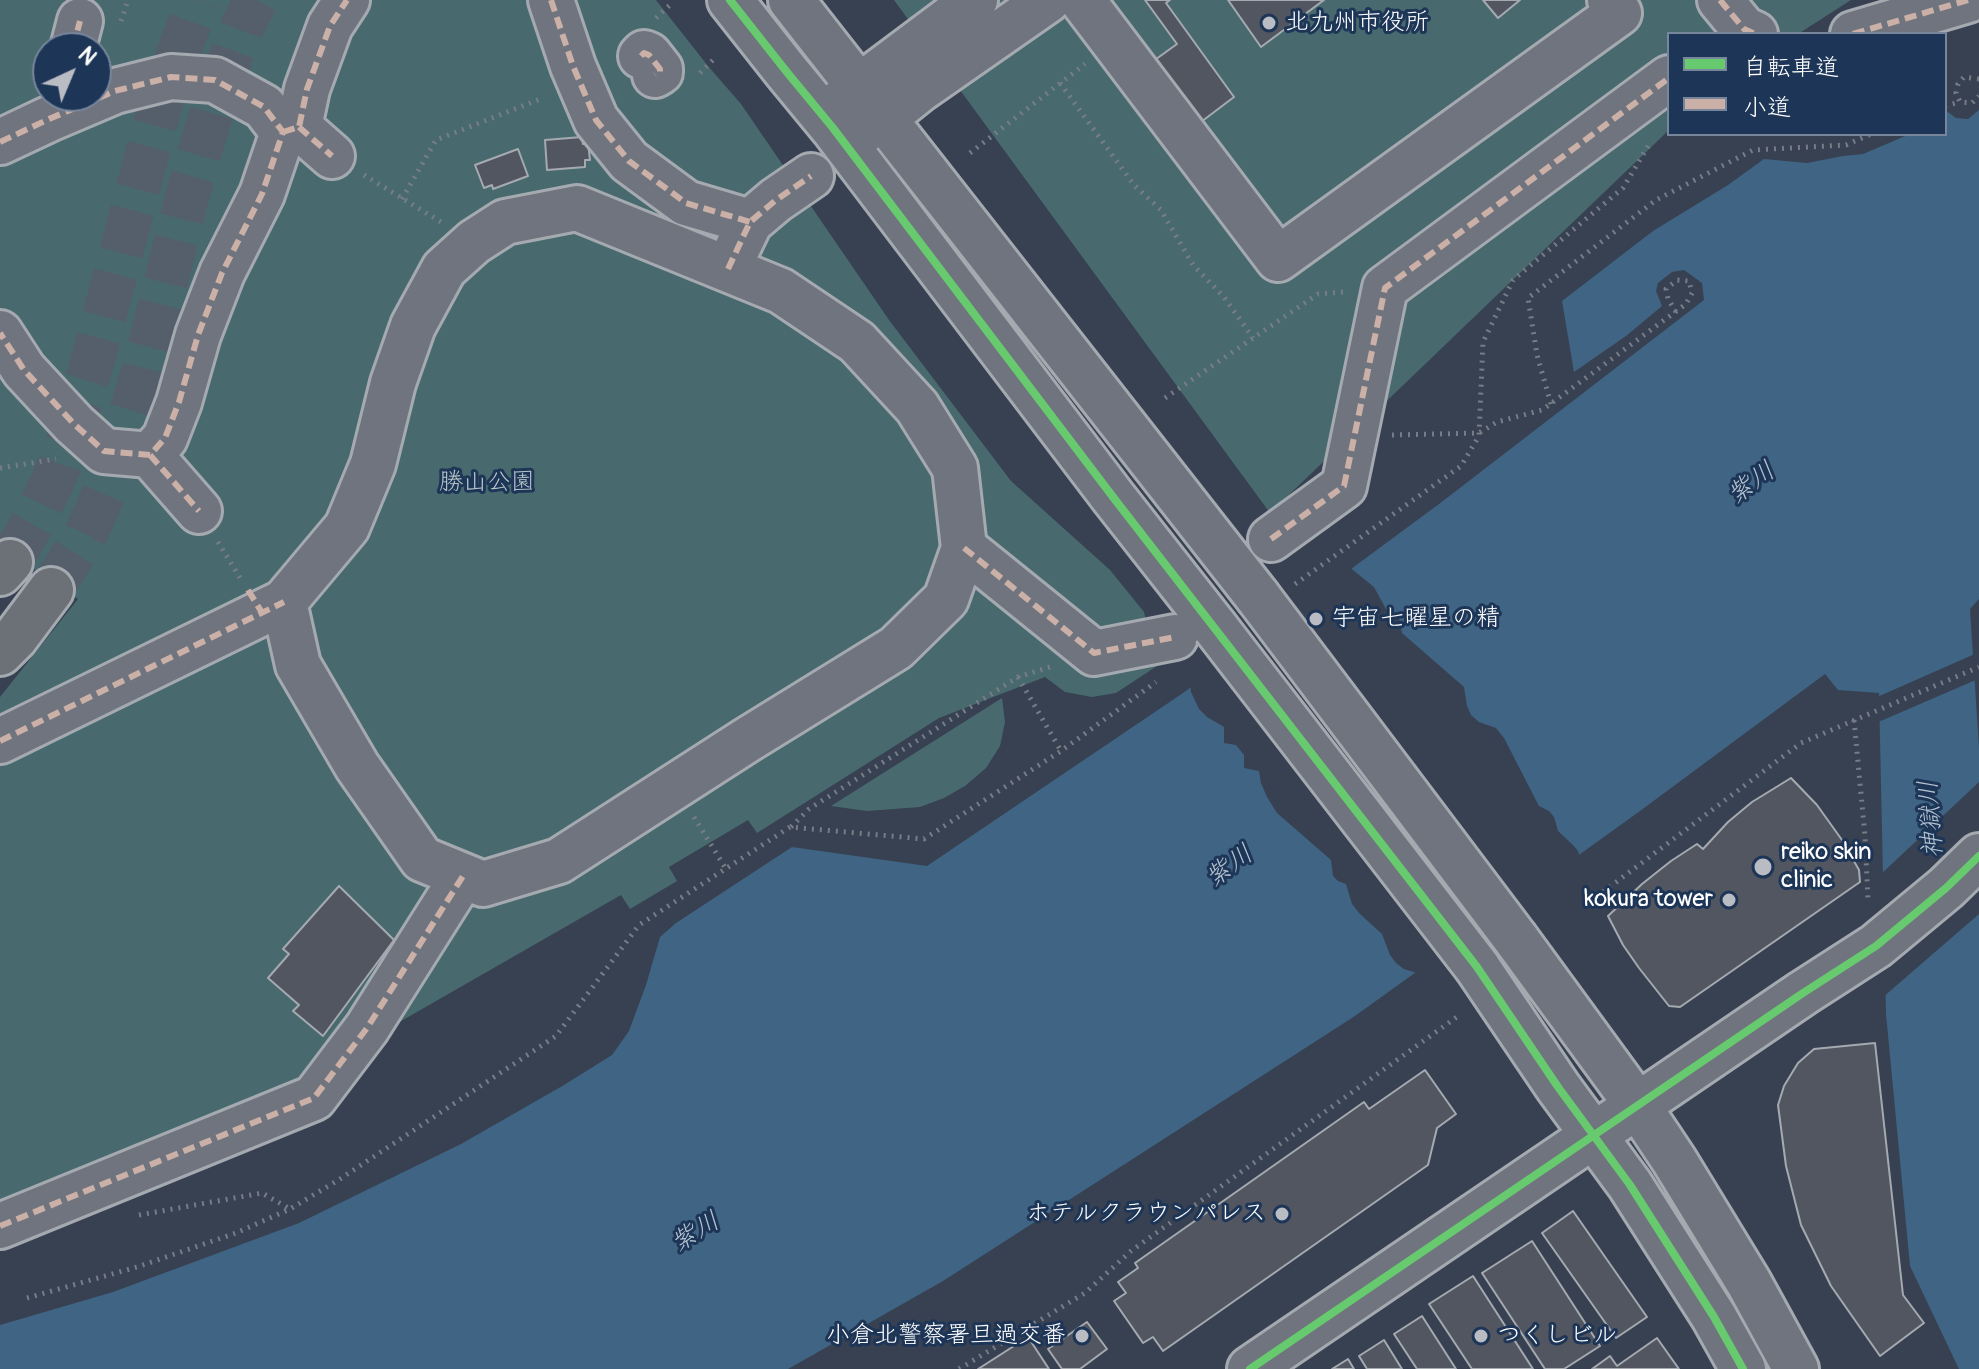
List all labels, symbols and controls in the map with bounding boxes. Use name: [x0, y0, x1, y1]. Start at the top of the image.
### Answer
place label: 北九州市役所: [1285, 9, 1429, 37]
marker: 北九州市役所: [1260, 14, 1278, 32]
north arrow: [32, 32, 112, 112]
legend: [1667, 32, 1947, 136]
text: N: [72, 41, 102, 71]
text: 自転車道: [1743, 53, 1839, 82]
text: 小道: [1743, 93, 1791, 122]
water label: 紫川: [1722, 456, 1782, 512]
park label: 勝山公園: [439, 469, 535, 497]
place label: 宇宙七曜星の精: [1332, 605, 1500, 633]
marker: 宇宙七曜星の精: [1307, 610, 1325, 628]
water label: 神獄川: [1914, 779, 1950, 859]
water label: 紫川: [1200, 839, 1260, 895]
place label: reiko skin clinic: [1781, 839, 1872, 895]
marker: reiko skin clinic: [1752, 856, 1774, 878]
place label: kokura tower: [1584, 886, 1713, 914]
marker: kokura tower: [1720, 891, 1738, 909]
place label: ホテルクラウンパレス: [1026, 1200, 1266, 1228]
marker: ホテルクラウンパレス: [1273, 1205, 1291, 1223]
water label: 紫川: [666, 1206, 726, 1260]
place label: 小倉北警察署旦過交番: [826, 1322, 1066, 1350]
place label: つくしビル: [1497, 1322, 1617, 1350]
marker: 小倉北警察署旦過交番: [1073, 1327, 1091, 1345]
marker: つくしビル: [1472, 1327, 1490, 1345]

